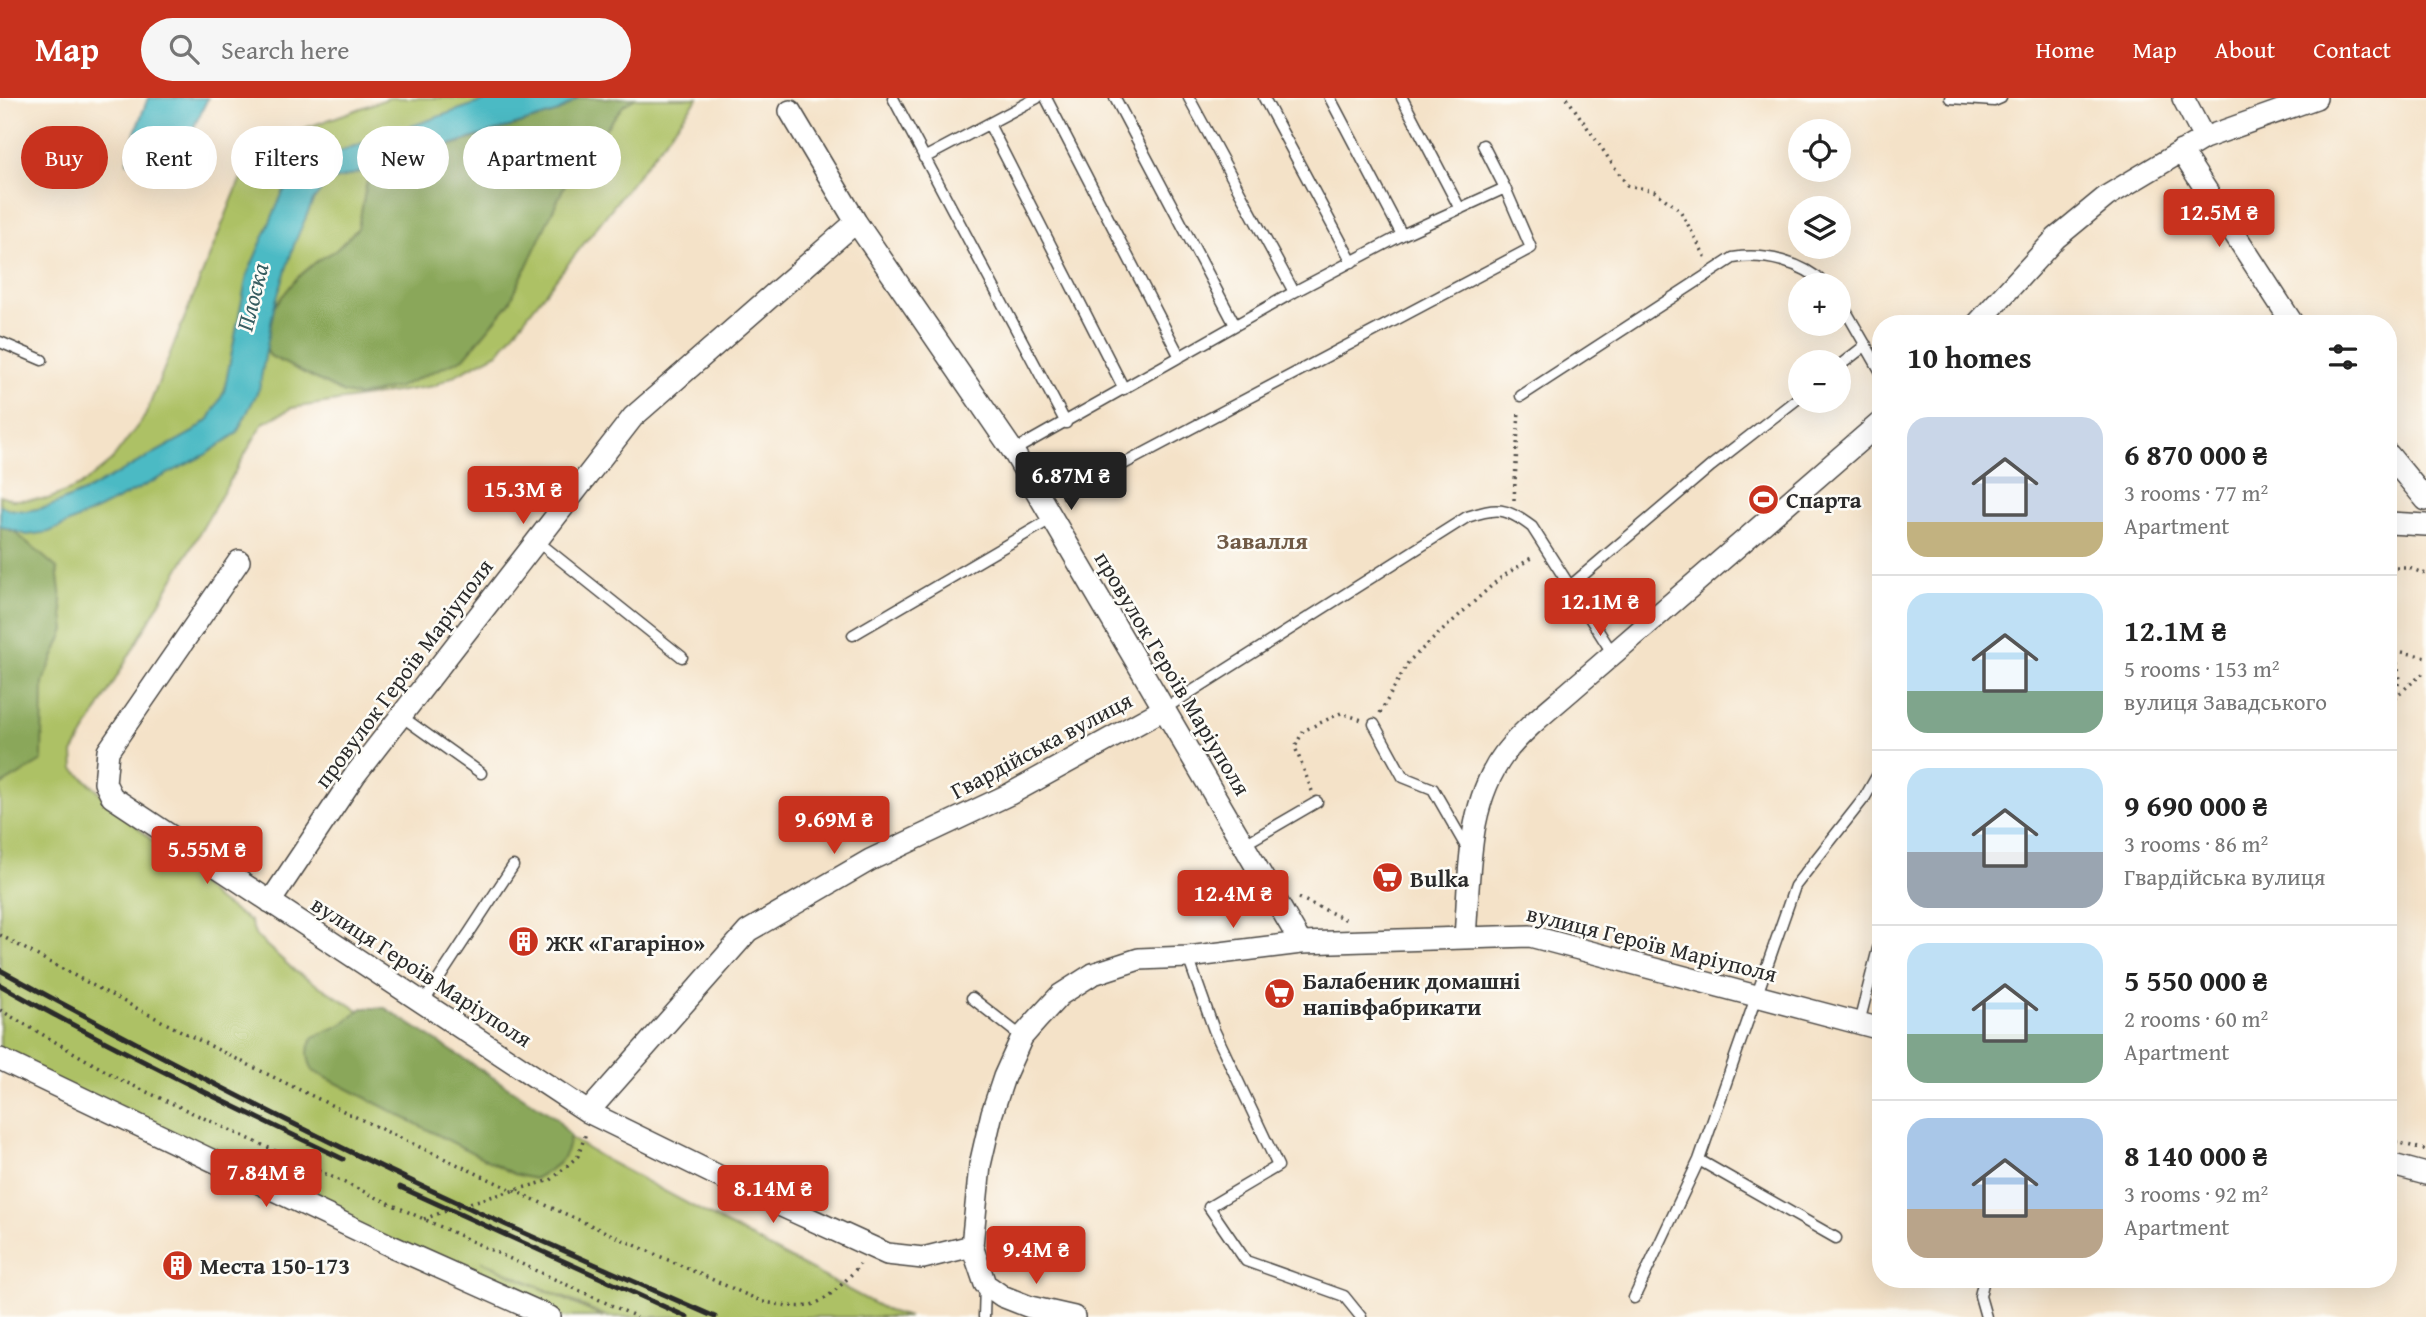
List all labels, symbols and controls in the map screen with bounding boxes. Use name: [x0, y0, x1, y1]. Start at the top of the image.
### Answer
search box: [141, 18, 631, 81]
text: Map: [35, 25, 99, 73]
icon: search: [165, 30, 203, 68]
text: Search here: [221, 30, 349, 69]
text: Home: [2036, 32, 2095, 67]
text: Map: [2133, 32, 2177, 67]
text: About: [2215, 32, 2275, 67]
text: Contact: [2313, 32, 2391, 67]
map controls: [1788, 119, 1851, 413]
button: locate: [1788, 119, 1851, 182]
chip: Buy: [21, 126, 108, 189]
chip: Rent: [122, 126, 217, 189]
chip: Filters: [231, 126, 343, 189]
chip: New: [357, 126, 449, 189]
chip: Apartment: [463, 126, 621, 189]
pin: 12.5M ₴: [2154, 190, 2284, 249]
text: 12.5M ₴: [2179, 195, 2259, 228]
button: layers: [1788, 196, 1851, 259]
water label: Плоска: [227, 259, 277, 335]
button: +: [1788, 273, 1851, 336]
text: 10 homes: [1907, 335, 2032, 379]
icon: filters: [2324, 338, 2362, 376]
button: −: [1788, 350, 1851, 413]
text: 6 870 000 ₴: [2124, 432, 2268, 476]
icon: home: [1963, 445, 2047, 529]
pin: 6.87M ₴: [1006, 452, 1136, 512]
text: 6.87M ₴: [1031, 458, 1111, 491]
pin: 15.3M ₴: [458, 466, 588, 526]
text: 15.3M ₴: [483, 472, 563, 505]
text: 3 rooms · 77 m²: [2124, 476, 2268, 509]
sports icon: Спарта: [1746, 482, 1780, 516]
place label: Спарта: [1786, 483, 1862, 516]
text: Apartment: [2124, 509, 2229, 542]
district label: Завалля: [1216, 523, 1308, 558]
street label: провулок Героїв Маріуполя: [1087, 545, 1259, 802]
street label: провулок Героїв Маріуполя: [306, 551, 500, 795]
pin: 12.1M ₴: [1535, 578, 1665, 638]
text: 12.1M ₴: [1560, 584, 1640, 617]
text: 12.1M ₴: [2124, 608, 2227, 652]
icon: home: [1963, 621, 2047, 705]
text: 5 rooms · 153 m²: [2124, 652, 2279, 685]
street label: Гвардійська вулиця: [944, 683, 1138, 807]
text: вулиця Завадського: [2124, 685, 2327, 718]
text: 9 690 000 ₴: [2124, 783, 2268, 827]
pin: 9.69M ₴: [769, 796, 899, 856]
icon: home: [1963, 796, 2047, 880]
text: 9.69M ₴: [794, 802, 874, 835]
pin: 5.55M ₴: [142, 826, 272, 886]
text: 3 rooms · 86 m²: [2124, 827, 2268, 860]
text: 5.55M ₴: [167, 832, 247, 865]
text: Гвардійська вулиця: [2124, 860, 2325, 893]
supermarket icon: Bulka: [1370, 861, 1404, 895]
place label: Bulka: [1410, 862, 1470, 895]
pin: 12.4M ₴: [1168, 870, 1298, 930]
text: 12.4M ₴: [1193, 876, 1273, 909]
street label: вулиця Героїв Маріуполя: [305, 887, 539, 1055]
street label: вулиця Героїв Маріуполя: [1523, 896, 1781, 990]
building icon: ЖК «Гагаріно»: [506, 925, 540, 959]
place label: ЖК «Гагаріно»: [545, 926, 705, 959]
text: 5 550 000 ₴: [2124, 958, 2268, 1002]
place label: Балабеник домашні напівфабрикати: [1303, 964, 1520, 1023]
icon: home: [1963, 971, 2047, 1055]
supermarket icon: Балабеник домашні напівфабрикати: [1263, 976, 1297, 1010]
text: 2 rooms · 60 m²: [2124, 1002, 2268, 1035]
text: Apartment: [2124, 1035, 2229, 1068]
text: 8 140 000 ₴: [2124, 1133, 2268, 1177]
icon: home: [1963, 1146, 2047, 1230]
pin: 7.84M ₴: [201, 1150, 331, 1209]
text: 7.84M ₴: [226, 1155, 306, 1188]
pin: 8.14M ₴: [708, 1166, 838, 1225]
text: 8.14M ₴: [733, 1171, 813, 1204]
text: 3 rooms · 92 m²: [2124, 1177, 2268, 1210]
text: Apartment: [2124, 1210, 2229, 1243]
pin: 9.4M ₴: [979, 1226, 1093, 1286]
text: 9.4M ₴: [1002, 1232, 1070, 1265]
building icon: Места 150-173: [160, 1248, 194, 1282]
place label: Места 150-173: [200, 1249, 350, 1282]

